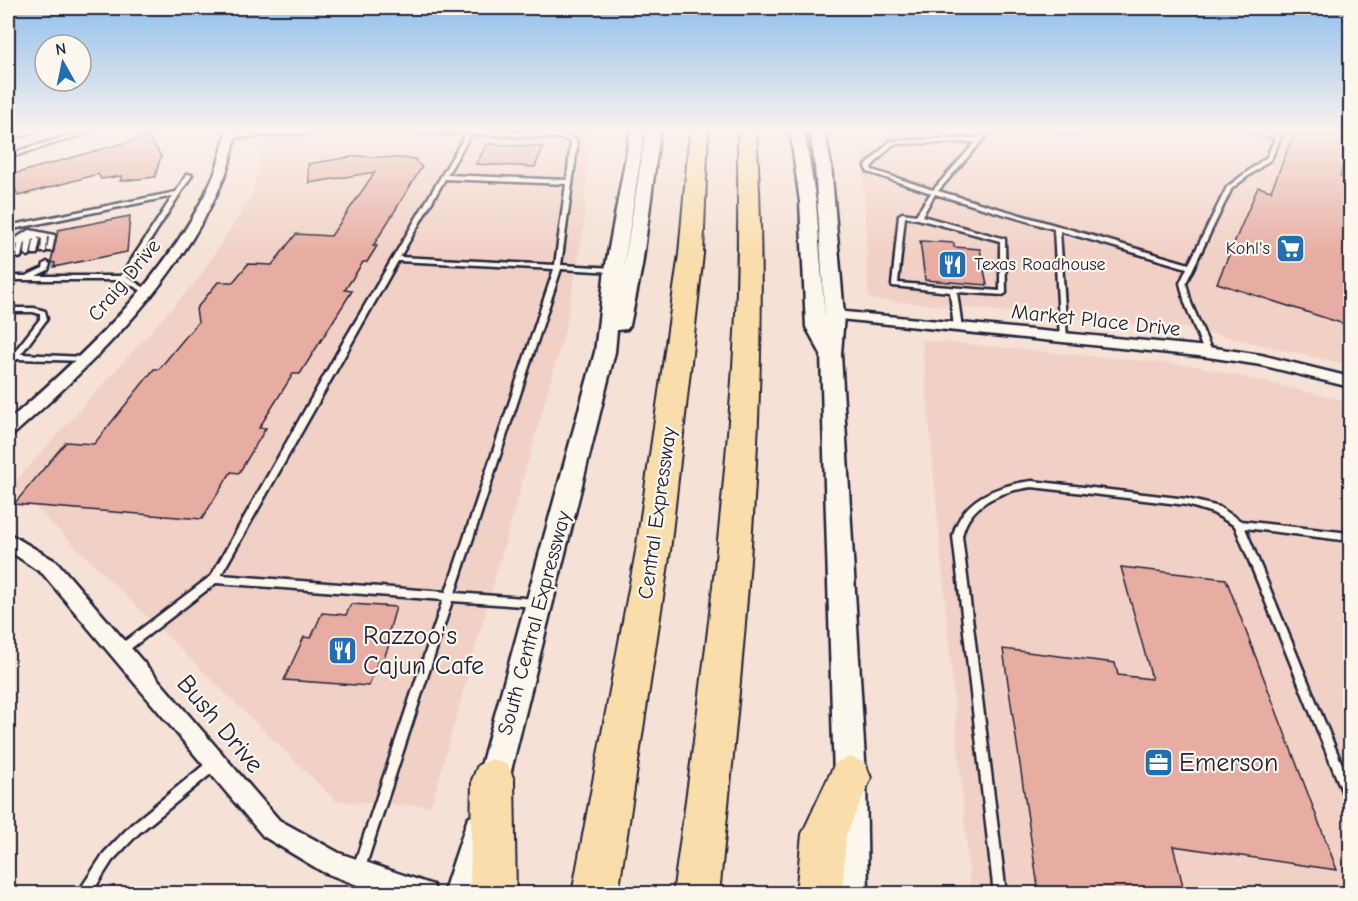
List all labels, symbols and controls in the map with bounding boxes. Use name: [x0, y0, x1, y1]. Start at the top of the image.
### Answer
north arrow: [33, 33, 93, 93]
text: N: [54, 39, 67, 59]
supermarket icon: Kohl's: [1275, 232, 1307, 264]
street label: Craig Drive: [83, 234, 165, 326]
place label: Kohl's: [1226, 238, 1270, 259]
restaurant icon: Texas Roadhouse: [937, 248, 969, 280]
place label: Texas Roadhouse: [974, 254, 1106, 275]
street label: Market Place Drive: [1010, 299, 1182, 341]
street label: Central Expressway: [633, 425, 681, 601]
street label: South Central Expressway: [492, 508, 576, 738]
place label: Razzoo's Cajun Cafe: [363, 621, 484, 681]
restaurant icon: Razzoo's Cajun Cafe: [326, 635, 358, 667]
street label: Bush Drive: [170, 669, 270, 779]
office icon: Emerson: [1142, 747, 1174, 779]
place label: Emerson: [1179, 748, 1278, 778]

